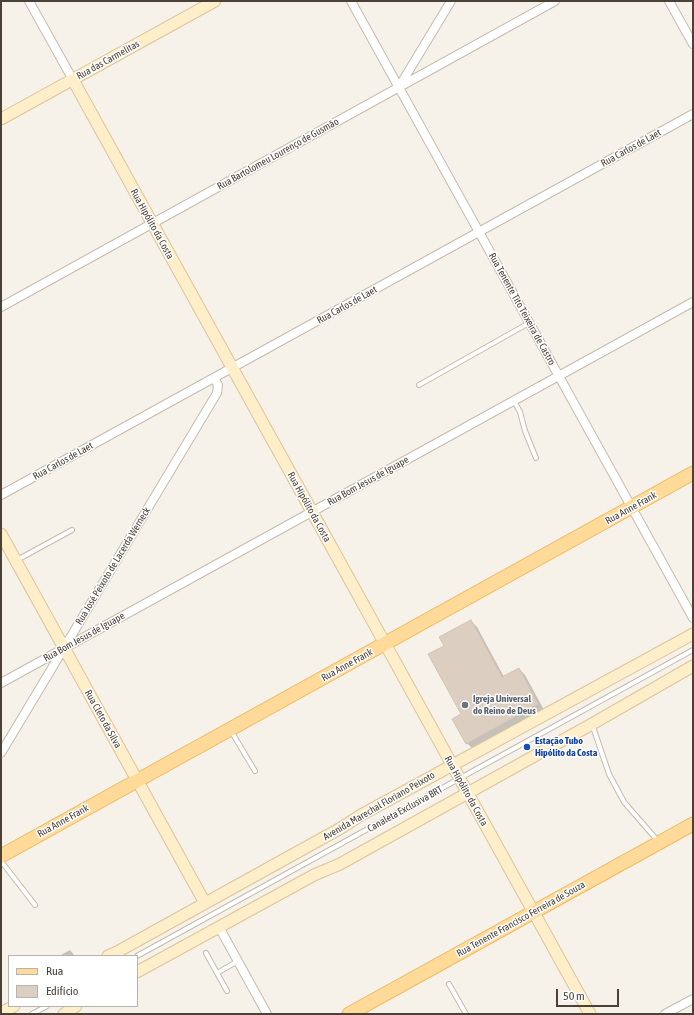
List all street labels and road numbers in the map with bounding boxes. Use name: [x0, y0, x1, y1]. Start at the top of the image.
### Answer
street label: Rua das Carmelitas: [74, 38, 142, 82]
street label: Rua Bartolomeu Lourenço de Gusmão: [215, 116, 341, 192]
street label: Rua Carlos de Laet: [599, 127, 663, 169]
street label: Rua Hipólito da Costa: [128, 187, 176, 261]
street label: Rua Tenente Tito Teixeira de Castro: [486, 251, 558, 367]
street label: Rua Carlos de Laet: [315, 284, 379, 326]
street label: Rua Carlos de Laet: [31, 440, 95, 482]
street label: Rua Bom Jesus de Iguape: [325, 454, 411, 508]
street label: Rua Hipólito da Costa: [285, 470, 333, 544]
street label: Rua Anne Frank: [603, 489, 659, 527]
street label: Rua José Peixoto de Lacerda Werneck: [73, 505, 153, 627]
street label: Rua Bom Jesus de Iguape: [41, 610, 127, 664]
street label: Rua Anne Frank: [319, 646, 375, 684]
street label: Rua Cleto da Silva: [82, 688, 124, 750]
street label: Rua Hipólito da Costa: [442, 754, 490, 828]
street label: Avenida Marechal Floriano Peixoto: [321, 769, 437, 843]
street label: Canaleta Exclusiva BRT: [365, 783, 445, 835]
street label: Rua Anne Frank: [35, 802, 91, 840]
street label: Rua Tenente Francisco Ferreira de Souza: [455, 879, 587, 959]

